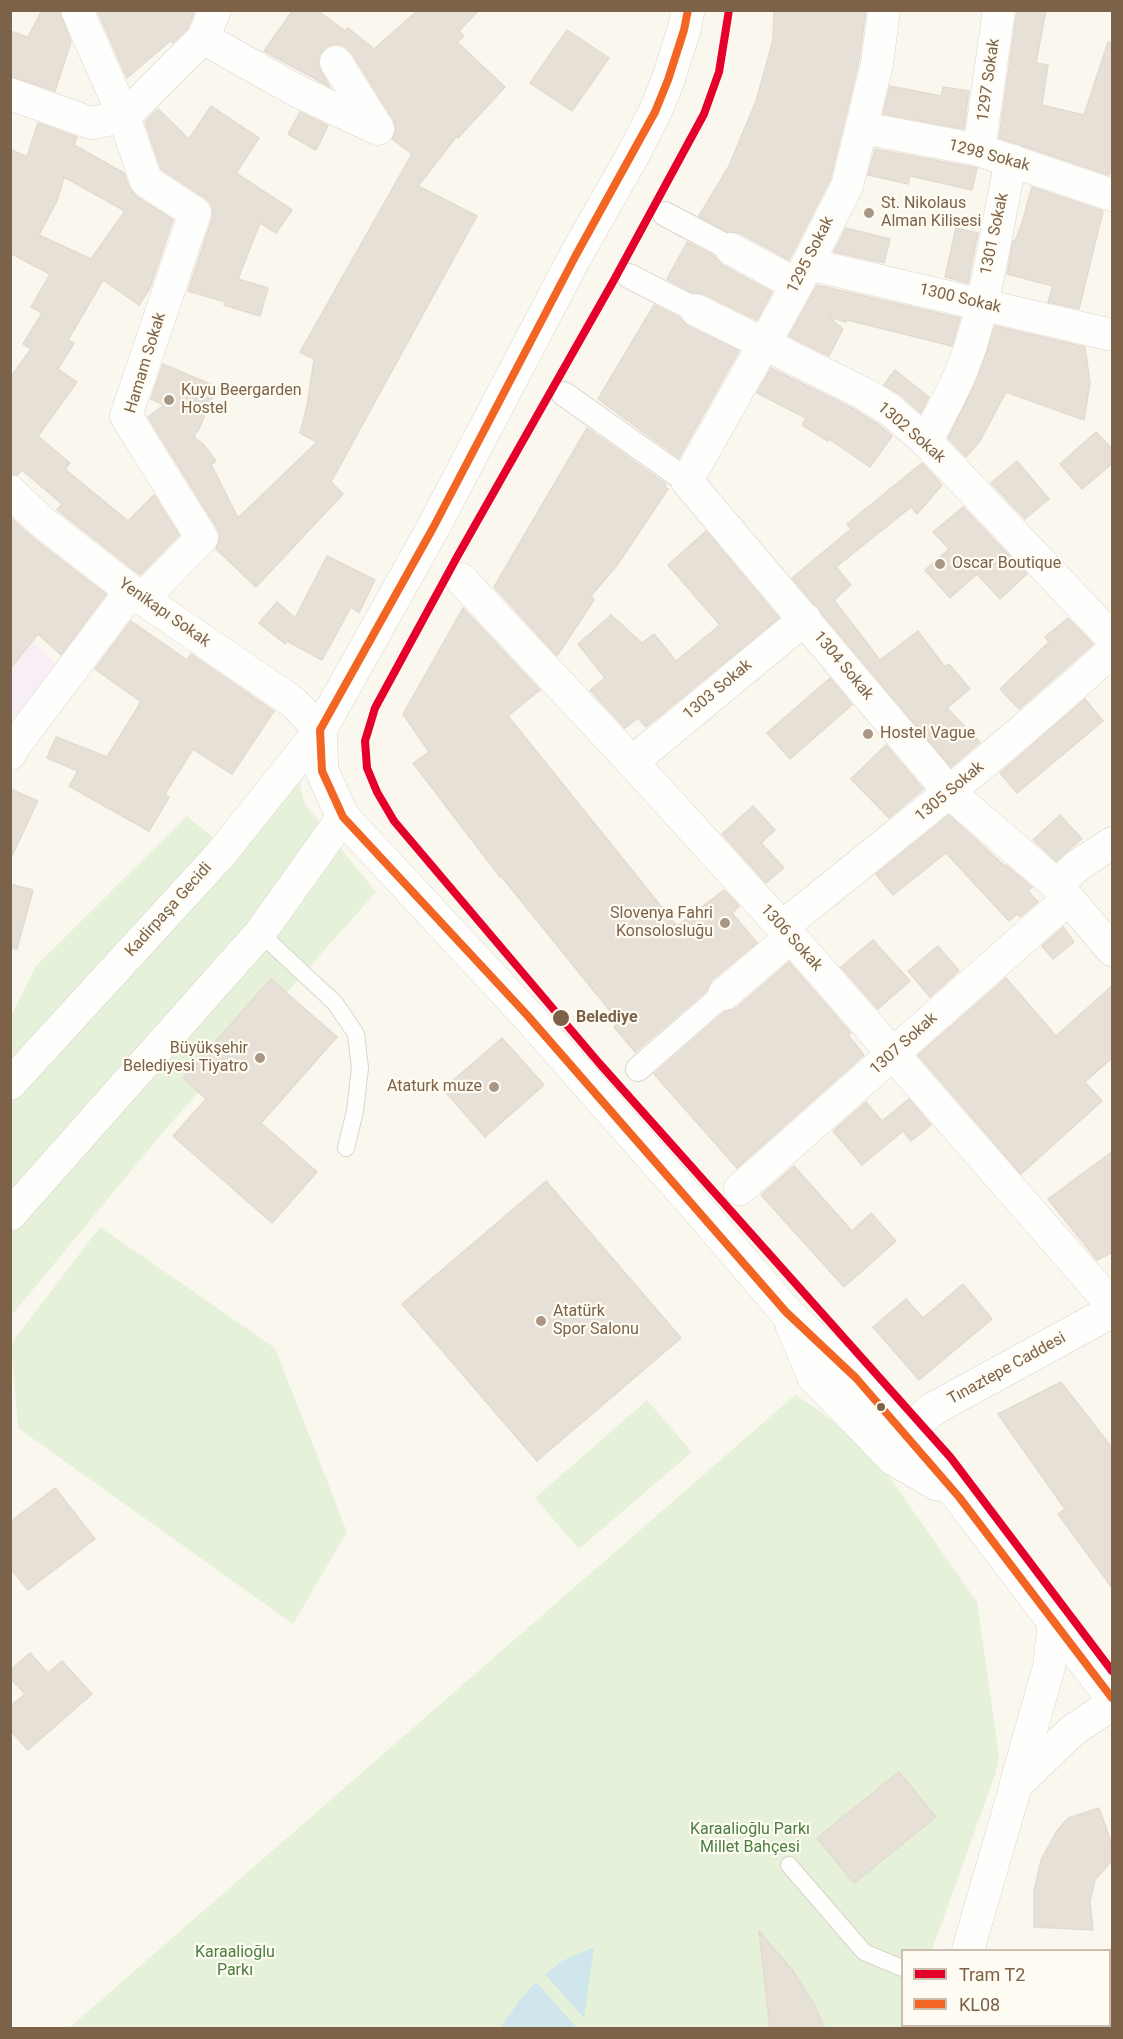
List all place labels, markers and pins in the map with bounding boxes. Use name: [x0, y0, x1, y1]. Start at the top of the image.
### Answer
place label: St. Nikolaus Alman Kilisesi: [881, 194, 981, 232]
marker: St. Nikolaus Alman Kilisesi: [862, 206, 876, 220]
place label: Kuyu Beergarden Hostel: [181, 381, 302, 419]
marker: Kuyu Beergarden Hostel: [162, 393, 176, 407]
place label: Oscar Boutique: [952, 554, 1061, 574]
marker: Oscar Boutique: [933, 557, 947, 571]
place label: Hostel Vague: [880, 724, 975, 744]
marker: Hostel Vague: [861, 727, 875, 741]
place label: Slovenya Fahri Konsolosluğu: [610, 904, 713, 942]
marker: Slovenya Fahri Konsolosluğu: [718, 916, 732, 930]
marker: Belediye: [551, 1008, 571, 1028]
place label: Belediye: [576, 1008, 638, 1028]
place label: Büyükşehir Belediyesi Tiyatro: [123, 1039, 248, 1077]
marker: Büyükşehir Belediyesi Tiyatro: [253, 1051, 267, 1065]
place label: Ataturk muze: [387, 1077, 482, 1097]
marker: Ataturk muze: [487, 1080, 501, 1094]
place label: Atatürk Spor Salonu: [553, 1302, 639, 1340]
marker: Atatürk Spor Salonu: [534, 1314, 548, 1328]
unlabelled marker: [875, 1401, 887, 1413]

